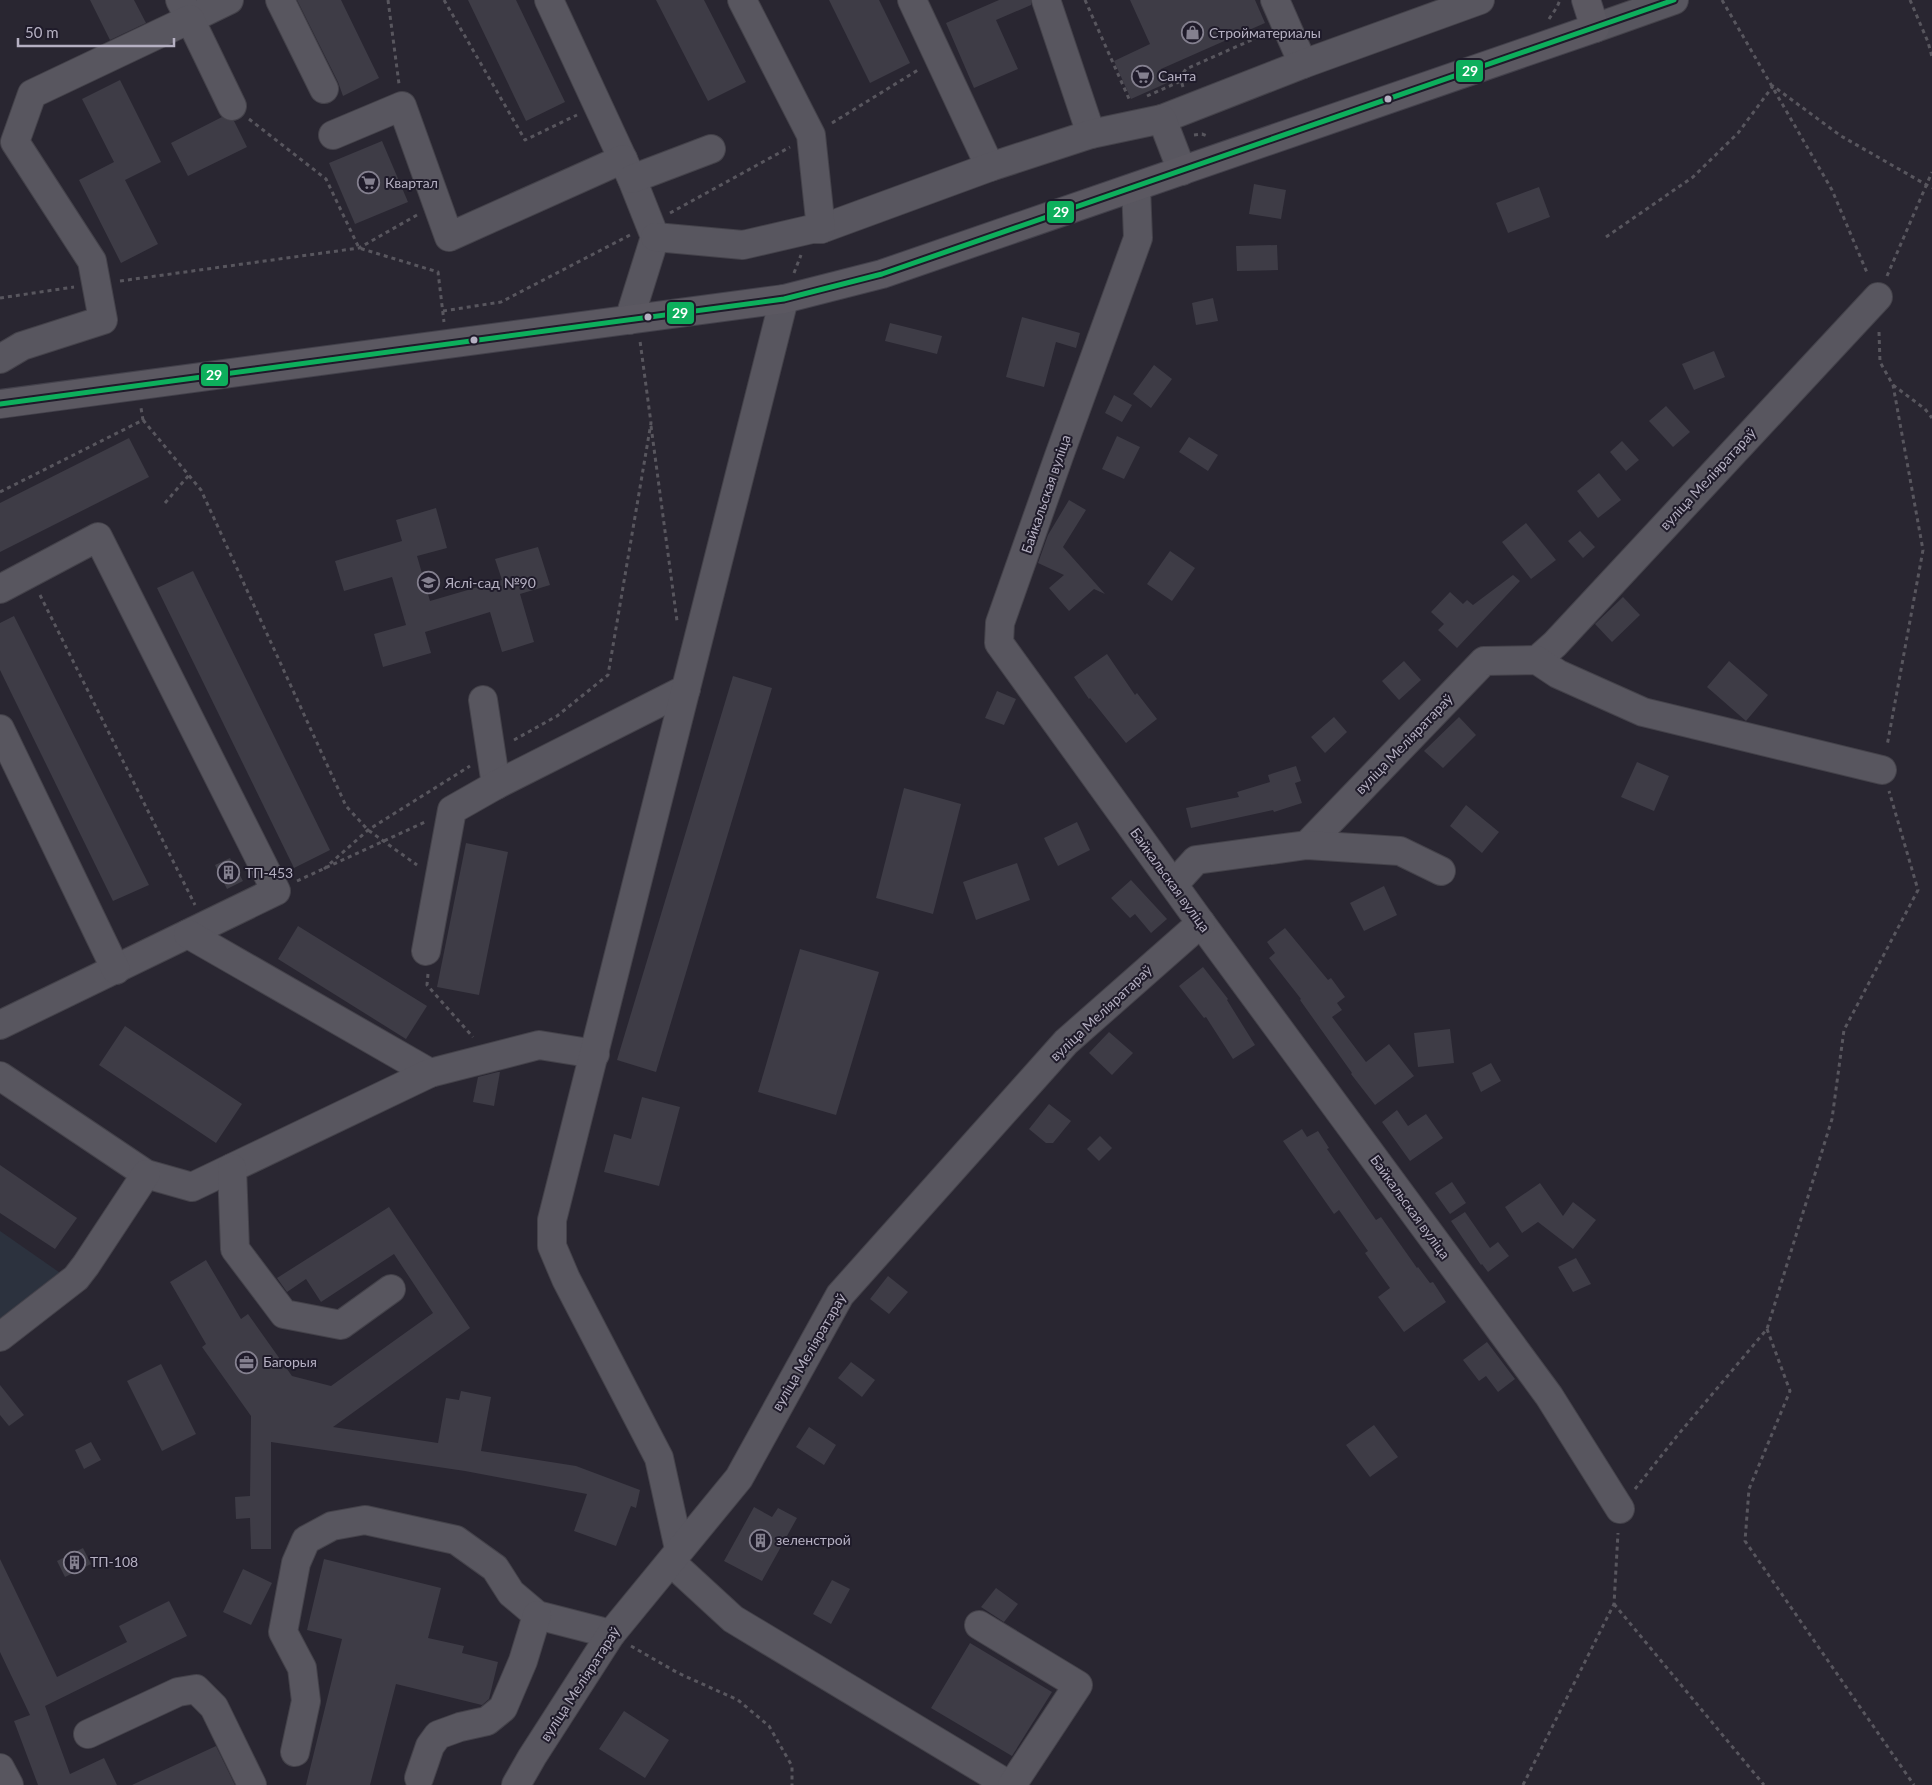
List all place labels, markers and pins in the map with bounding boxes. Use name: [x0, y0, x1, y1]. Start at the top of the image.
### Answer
shop icon: Стройматериалы: [1181, 21, 1205, 45]
place label: Стройматериалы: [1209, 24, 1321, 41]
supermarket icon: Санта: [1130, 64, 1154, 88]
place label: Санта: [1158, 67, 1196, 84]
unlabelled marker: [1383, 94, 1393, 104]
supermarket icon: Квартал: [357, 171, 381, 195]
place label: Квартал: [385, 174, 438, 191]
unlabelled marker: [643, 312, 653, 322]
unlabelled marker: [469, 335, 479, 345]
school or university icon: Яслі-сад №90: [417, 571, 441, 595]
place label: Яслі-сад №90: [444, 574, 536, 591]
building icon: ТП-453: [217, 861, 241, 885]
place label: ТП-453: [245, 864, 293, 881]
office icon: Багорыя: [235, 1350, 259, 1374]
place label: Багорыя: [263, 1353, 317, 1370]
building icon: зеленстрой: [748, 1528, 772, 1552]
place label: зеленстрой: [776, 1531, 851, 1548]
building icon: ТП-108: [62, 1550, 86, 1574]
place label: ТП-108: [90, 1553, 138, 1570]

